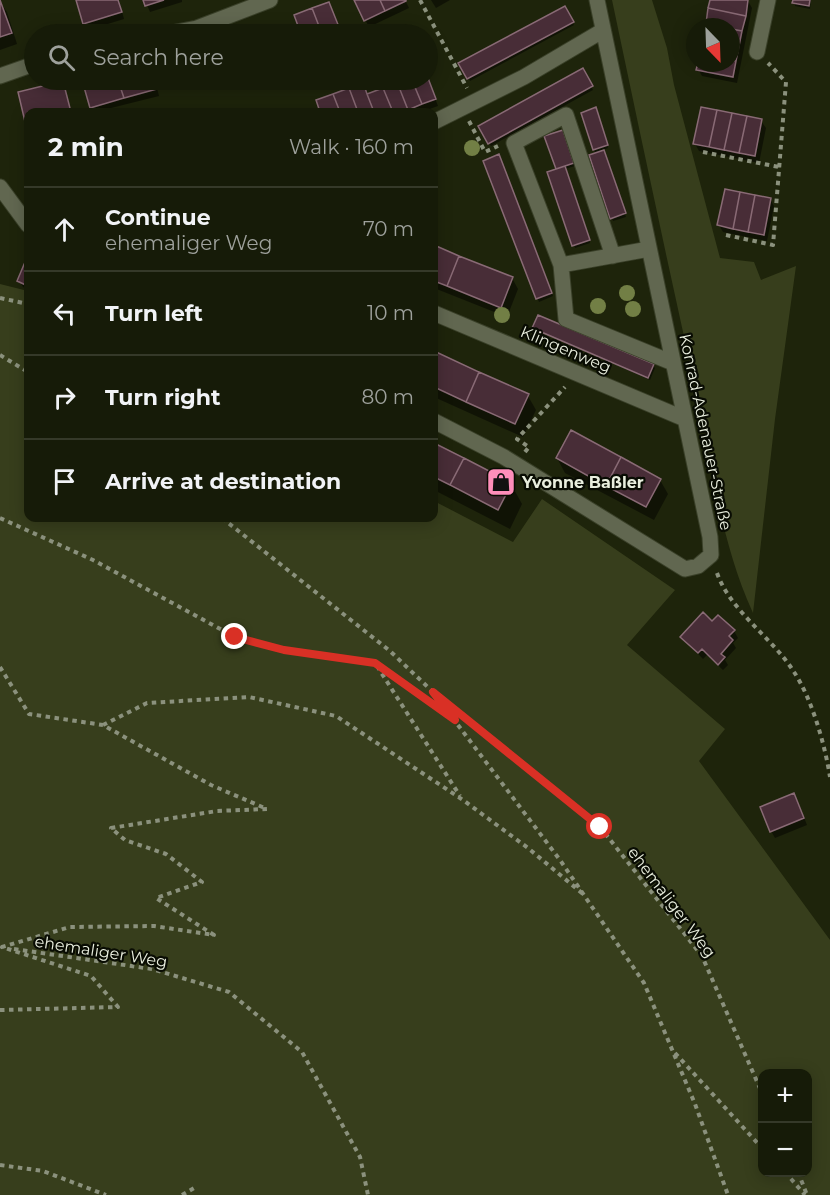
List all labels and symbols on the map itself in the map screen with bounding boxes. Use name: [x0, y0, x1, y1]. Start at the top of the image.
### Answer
north arrow: [686, 18, 740, 72]
street label: Klingenweg: [518, 322, 614, 377]
street label: Konrad-Adenauer-Straße: [675, 332, 736, 532]
shop icon: Yvonne Baßler: [485, 466, 517, 498]
place label: Yvonne Baßler: [521, 473, 644, 492]
route end: [221, 623, 247, 649]
route start: [586, 813, 612, 839]
street label: ehemaliger Weg: [624, 843, 719, 961]
street label: ehemaliger Weg: [33, 932, 169, 971]

